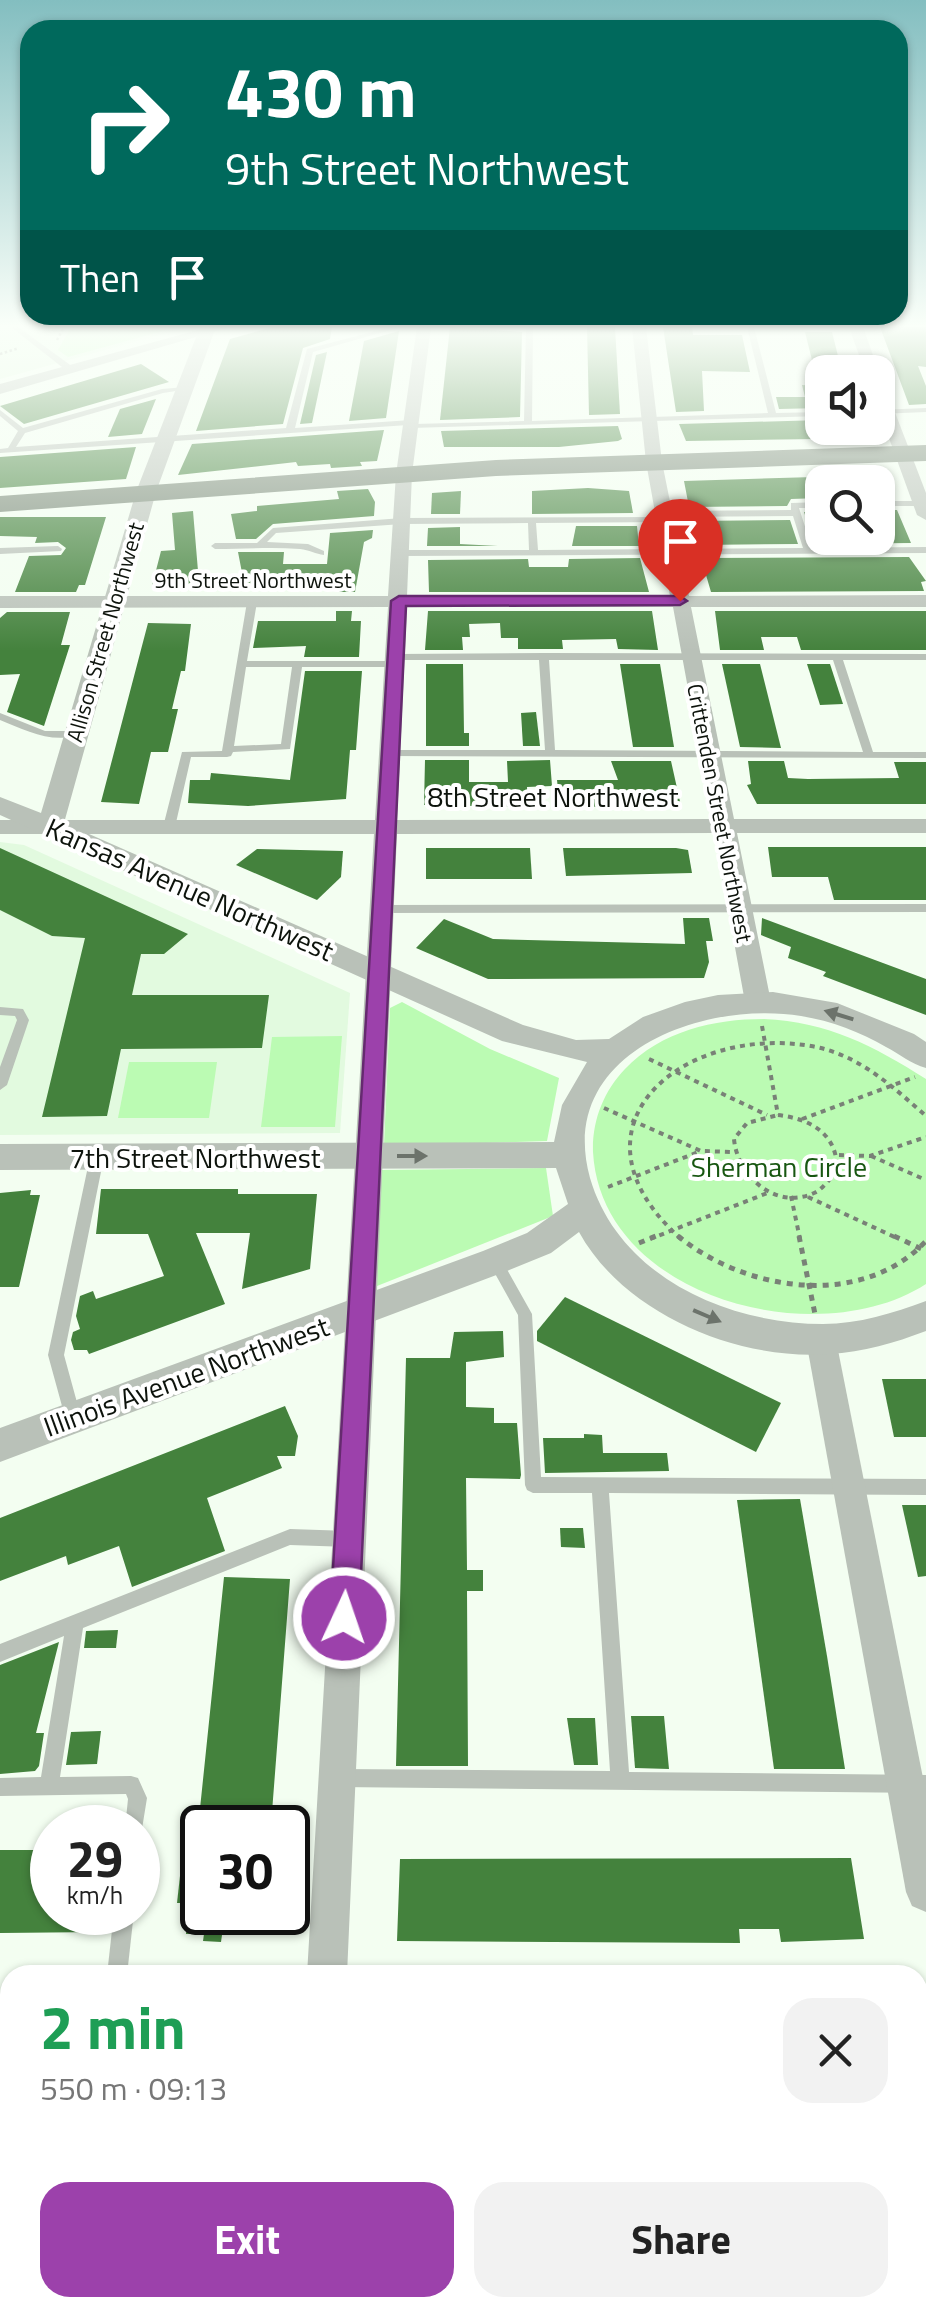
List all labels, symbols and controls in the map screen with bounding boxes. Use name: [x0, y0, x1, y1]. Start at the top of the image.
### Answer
text: 430 m: [225, 38, 417, 144]
icon: right: [60, 60, 190, 190]
text: 9th Street Northwest: [225, 134, 629, 202]
text: Then: [60, 249, 140, 307]
icon: arrive: [160, 250, 215, 305]
map controls: [805, 355, 895, 555]
button: sound: [805, 355, 895, 445]
button: search: [805, 465, 895, 555]
pin: [638, 499, 723, 602]
icon: arrive: [653, 514, 708, 569]
street label: Allison Street Northwest: [57, 518, 153, 746]
street label: 9th Street Northwest: [154, 563, 352, 597]
street label: Crittenden Street Northwest: [678, 681, 762, 945]
street label: 8th Street Northwest: [427, 775, 679, 818]
street label: Kansas Avenue Northwest: [39, 806, 341, 972]
one-way arrow: [823, 1007, 854, 1022]
street label: 7th Street Northwest: [69, 1136, 321, 1179]
park label: Sherman Circle: [691, 1145, 867, 1188]
one-way arrow: [397, 1147, 429, 1163]
street label: Illinois Avenue Northwest: [37, 1304, 335, 1448]
one-way arrow: [692, 1308, 722, 1324]
position arrow: [292, 1566, 396, 1670]
speed limit sign: 30: [180, 1805, 310, 1935]
text: 29: [67, 1820, 123, 1896]
text: km/h: [67, 1876, 123, 1914]
text: 2 min: [40, 1981, 186, 2072]
button: close: [783, 1998, 888, 2103]
text: 550 m · 09:13: [40, 2064, 227, 2112]
button: Exit: [40, 2182, 454, 2297]
button: Share: [474, 2182, 888, 2297]

